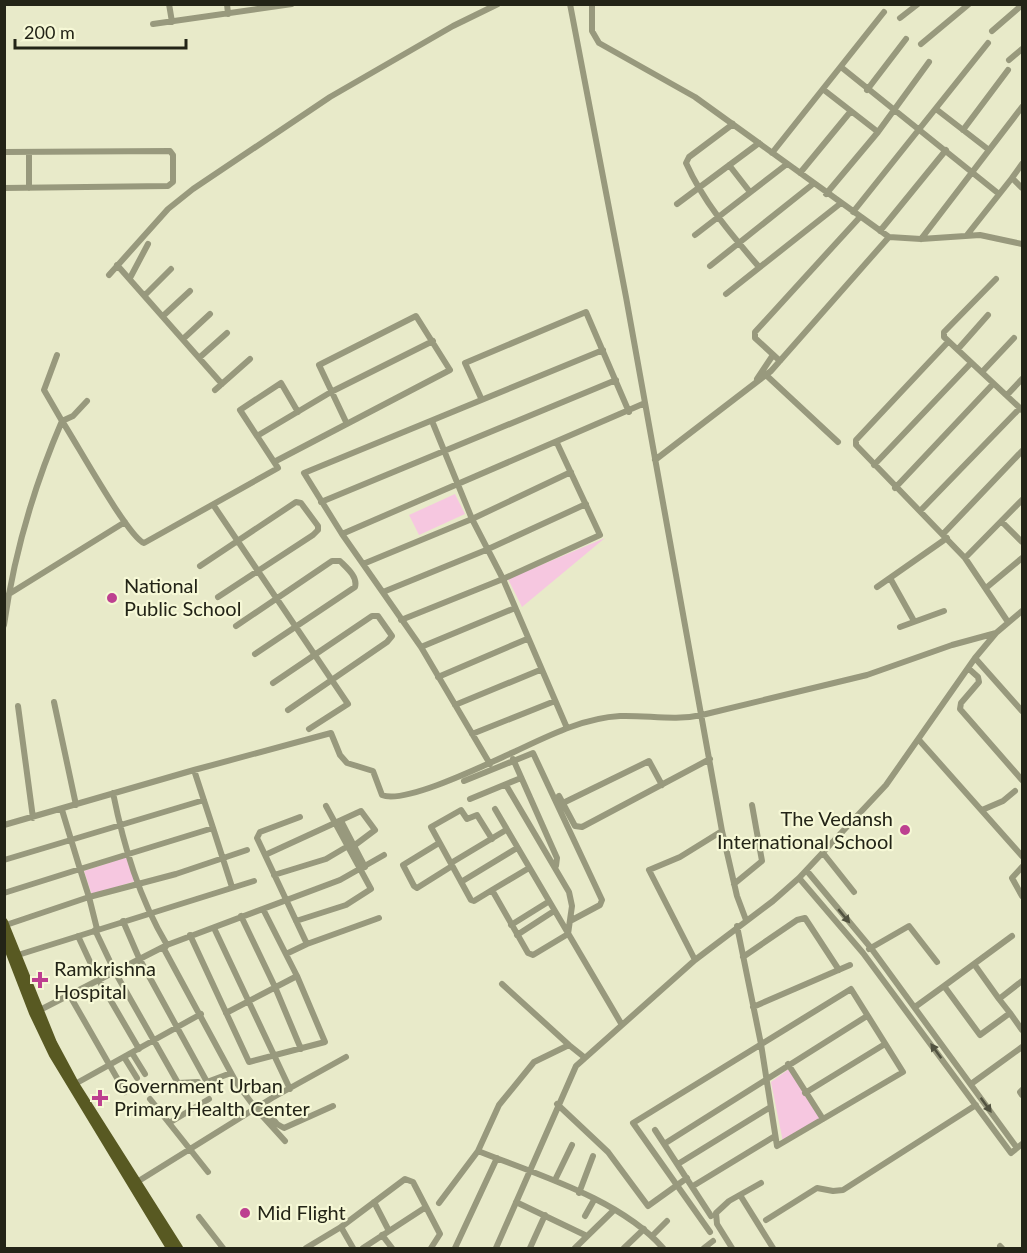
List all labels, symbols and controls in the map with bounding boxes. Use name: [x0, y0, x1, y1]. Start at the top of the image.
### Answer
scale bar: [15, 12, 186, 50]
text: 200 m: [24, 21, 75, 43]
place label: National Public School: [124, 573, 241, 620]
marker: National Public School: [105, 591, 119, 605]
place label: The Vedansh International School: [717, 806, 893, 853]
marker: The Vedansh International School: [898, 823, 912, 837]
one-way arrow: [837, 908, 850, 923]
place label: Ramkrishna Hospital: [54, 956, 156, 1003]
marker: Ramkrishna Hospital: [31, 971, 49, 989]
one-way arrow: [930, 1043, 942, 1059]
place label: Government Urban Primary Health Center: [114, 1073, 311, 1120]
marker: Government Urban Primary Health Center: [91, 1089, 109, 1107]
one-way arrow: [980, 1097, 992, 1113]
place label: Mid Flight: [257, 1200, 346, 1224]
marker: Mid Flight: [238, 1206, 252, 1220]

